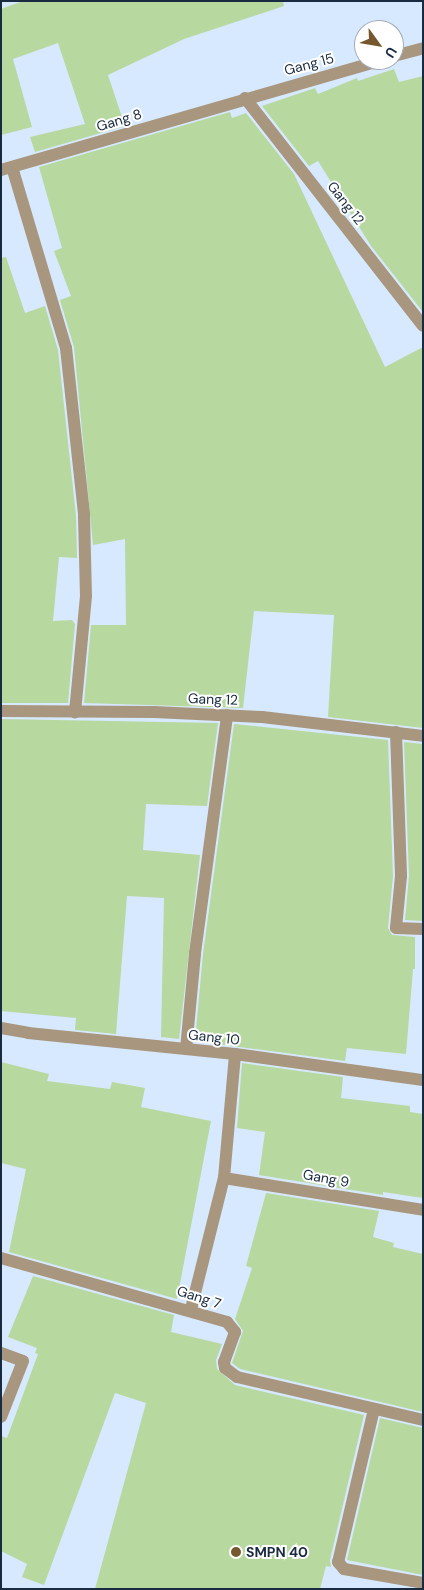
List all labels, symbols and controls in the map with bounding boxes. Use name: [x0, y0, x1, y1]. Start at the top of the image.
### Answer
north arrow: [354, 20, 404, 70]
text: U: [381, 44, 401, 61]
street label: Gang 15: [282, 49, 336, 79]
street label: Gang 8: [94, 105, 144, 135]
street label: Gang 12: [324, 178, 368, 228]
street label: Gang 12: [188, 690, 238, 708]
street label: Gang 10: [187, 1026, 241, 1048]
street label: Gang 9: [302, 1166, 350, 1190]
street label: Gang 7: [175, 1282, 223, 1312]
place label: SMPN 40: [246, 1544, 308, 1560]
marker: SMPN 40: [230, 1546, 242, 1558]

